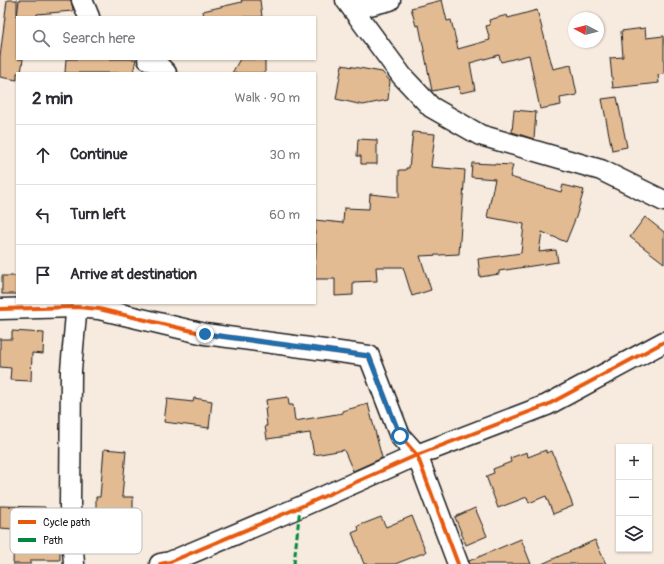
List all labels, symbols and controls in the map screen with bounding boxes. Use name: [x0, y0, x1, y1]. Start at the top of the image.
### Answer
north arrow: [568, 12, 604, 48]
search box: [16, 16, 316, 60]
icon: search: [30, 27, 52, 49]
text: Search here: [62, 29, 135, 48]
text: 2 min: [32, 88, 73, 109]
text: Walk · 90 m: [235, 90, 300, 106]
icon: ahead: [32, 144, 54, 166]
text: Continue: [70, 145, 128, 164]
text: 30 m: [270, 147, 300, 163]
icon: left: [32, 204, 54, 226]
text: Turn left: [70, 205, 126, 224]
text: 60 m: [269, 207, 300, 223]
icon: arrive: [32, 264, 54, 286]
text: Arrive at destination: [70, 265, 197, 284]
route end: [196, 325, 214, 343]
route start: [391, 427, 409, 445]
map controls: [616, 444, 652, 552]
button: +: [616, 444, 652, 480]
button: −: [616, 480, 652, 516]
legend: [10, 508, 142, 554]
text: Cycle path: [43, 516, 90, 529]
button: layers: [616, 516, 652, 552]
text: Path: [43, 534, 63, 547]

